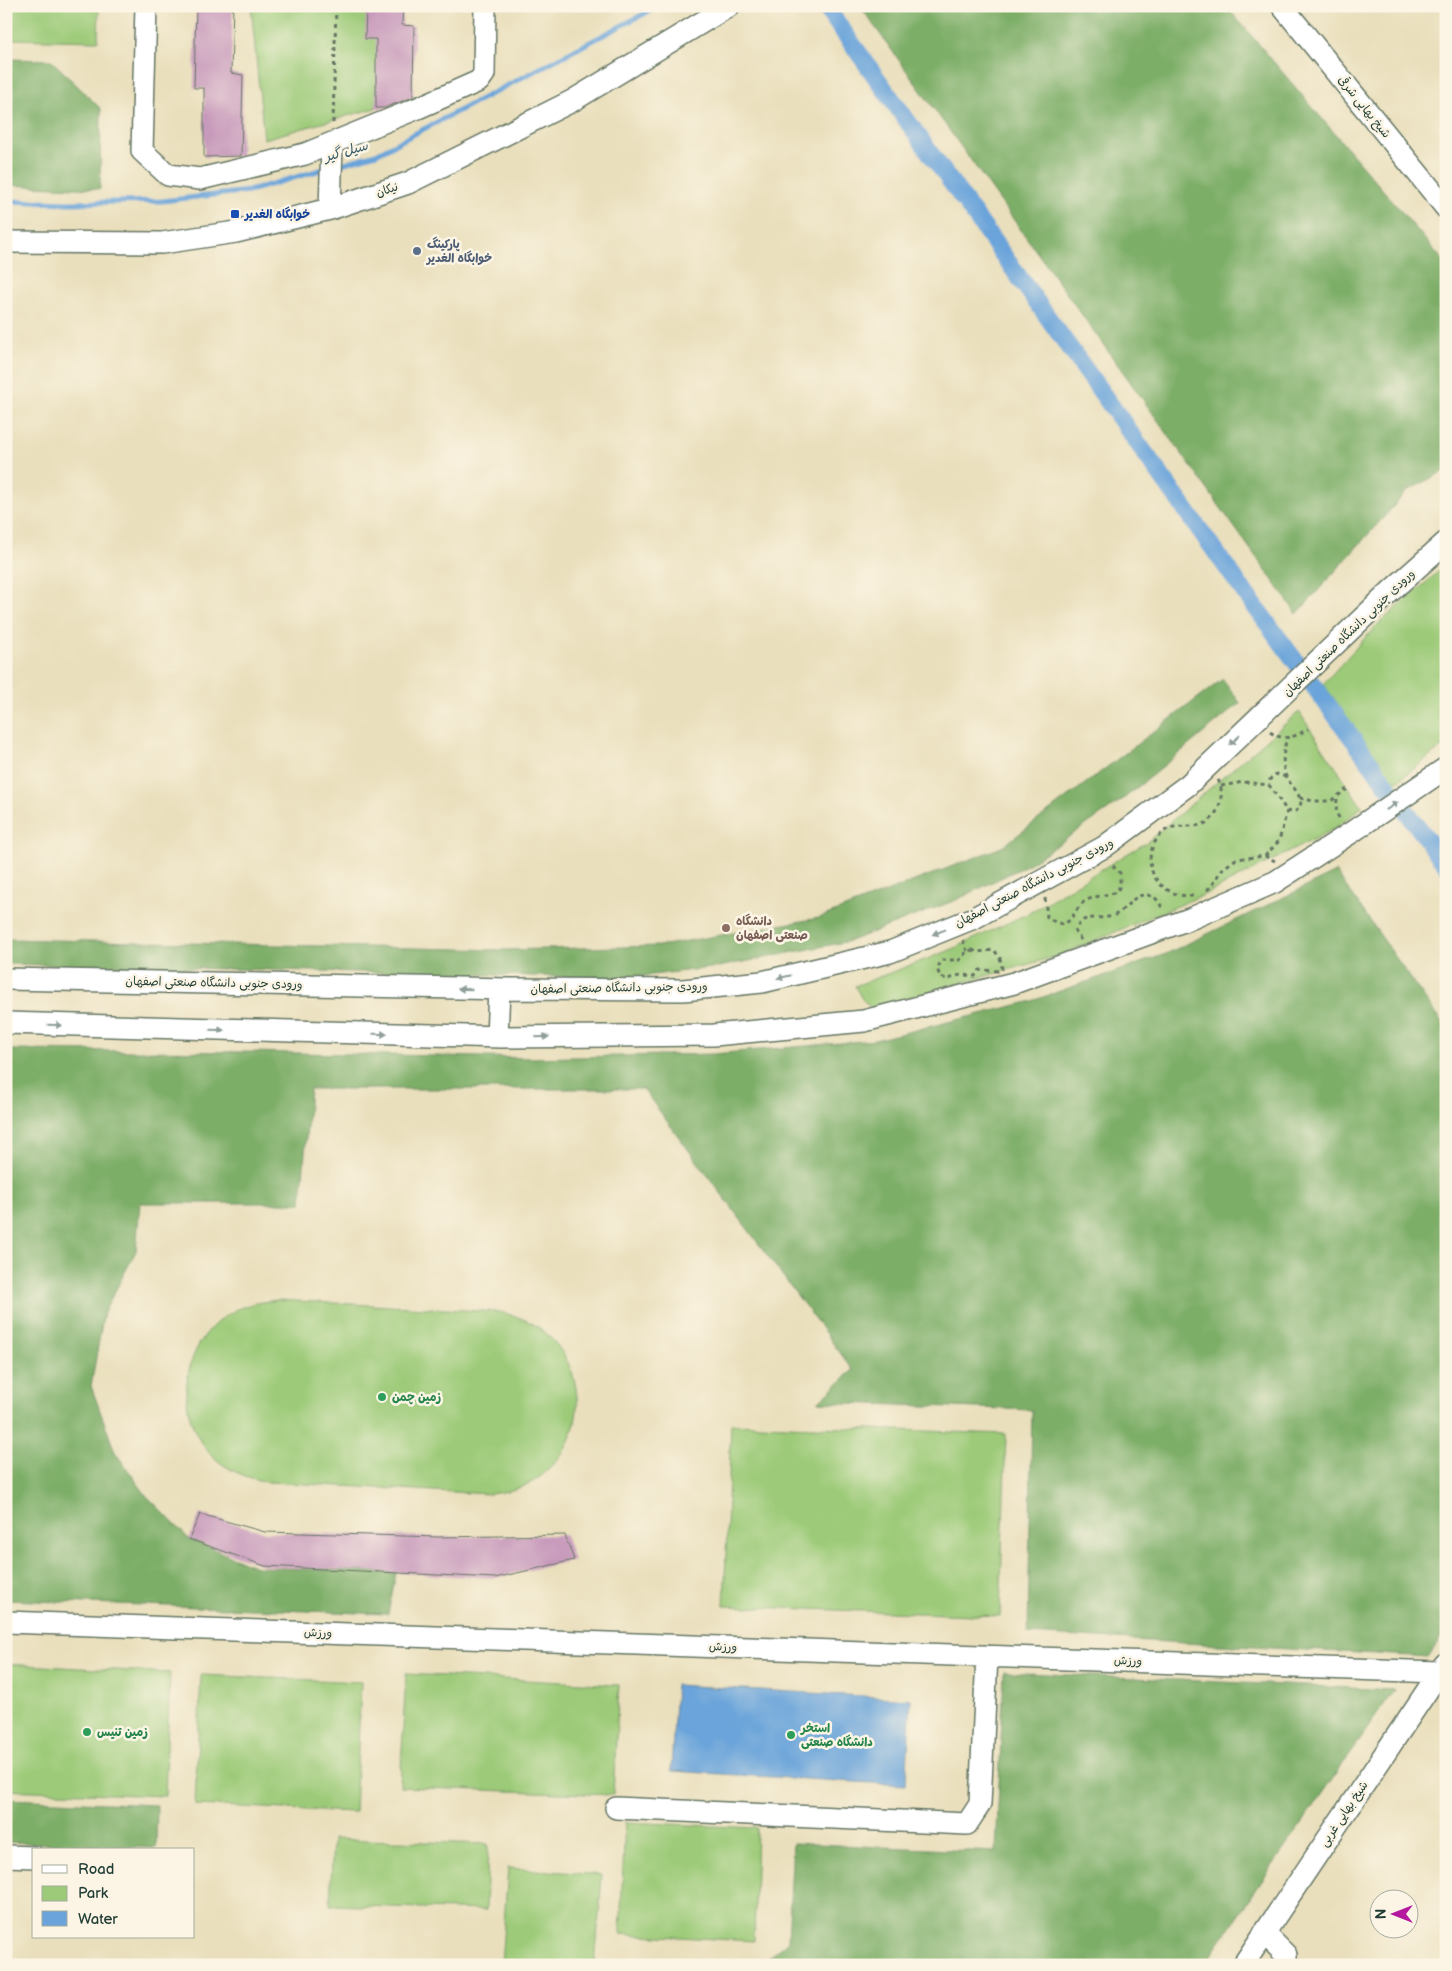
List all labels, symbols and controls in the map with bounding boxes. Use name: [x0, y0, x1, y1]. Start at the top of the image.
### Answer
street label: شیخ بهایی شرقی: [1334, 73, 1394, 142]
water label: سیل گیر: [320, 137, 370, 166]
street label: نیکان: [374, 179, 400, 201]
place label: خوابگاه الغدیر: [244, 206, 310, 222]
marker: خوابگاه الغدیر: [229, 208, 241, 220]
place label: پارکینگ خوابگاه الغدیر: [426, 236, 492, 266]
marker: پارکینگ خوابگاه الغدیر: [411, 245, 423, 257]
street label: ورودی جنوبی دانشگاه صنعتی اصفهان: [1280, 566, 1418, 700]
one-way arrow: [1230, 734, 1242, 746]
one-way arrow: [1385, 801, 1398, 811]
street label: ورودی جنوبی دانشگاه صنعتی اصفهان: [952, 835, 1116, 931]
place label: دانشگاه صنعتی اصفهان: [736, 913, 808, 943]
marker: دانشگاه صنعتی اصفهان: [720, 922, 732, 934]
one-way arrow: [932, 929, 947, 936]
street label: ورودی جنوبی دانشگاه صنعتی اصفهان: [125, 974, 303, 992]
one-way arrow: [775, 974, 791, 982]
street label: ورودی جنوبی دانشگاه صنعتی اصفهان: [530, 979, 708, 997]
one-way arrow: [456, 984, 472, 992]
one-way arrow: [47, 1021, 63, 1029]
one-way arrow: [210, 1027, 226, 1035]
one-way arrow: [372, 1031, 388, 1039]
one-way arrow: [535, 1033, 551, 1041]
place label: زمین چمن: [392, 1390, 441, 1405]
marker: زمین چمن: [376, 1391, 388, 1403]
street label: ورزش: [304, 1625, 332, 1641]
street label: ورزش: [709, 1639, 737, 1655]
street label: ورزش: [1114, 1653, 1142, 1669]
place label: استخر دانشگاه صنعتی: [800, 1721, 873, 1750]
place label: زمین تنیس: [97, 1725, 148, 1740]
marker: زمین تنیس: [81, 1726, 93, 1738]
marker: استخر دانشگاه صنعتی: [785, 1729, 797, 1741]
street label: شیخ بهایی غربی: [1317, 1778, 1372, 1850]
legend: [32, 1848, 195, 1938]
text: Road: [78, 1860, 114, 1879]
text: Park: [78, 1884, 109, 1903]
north arrow: [1370, 1888, 1420, 1938]
text: N: [1373, 1909, 1390, 1919]
text: Water: [78, 1910, 118, 1929]

